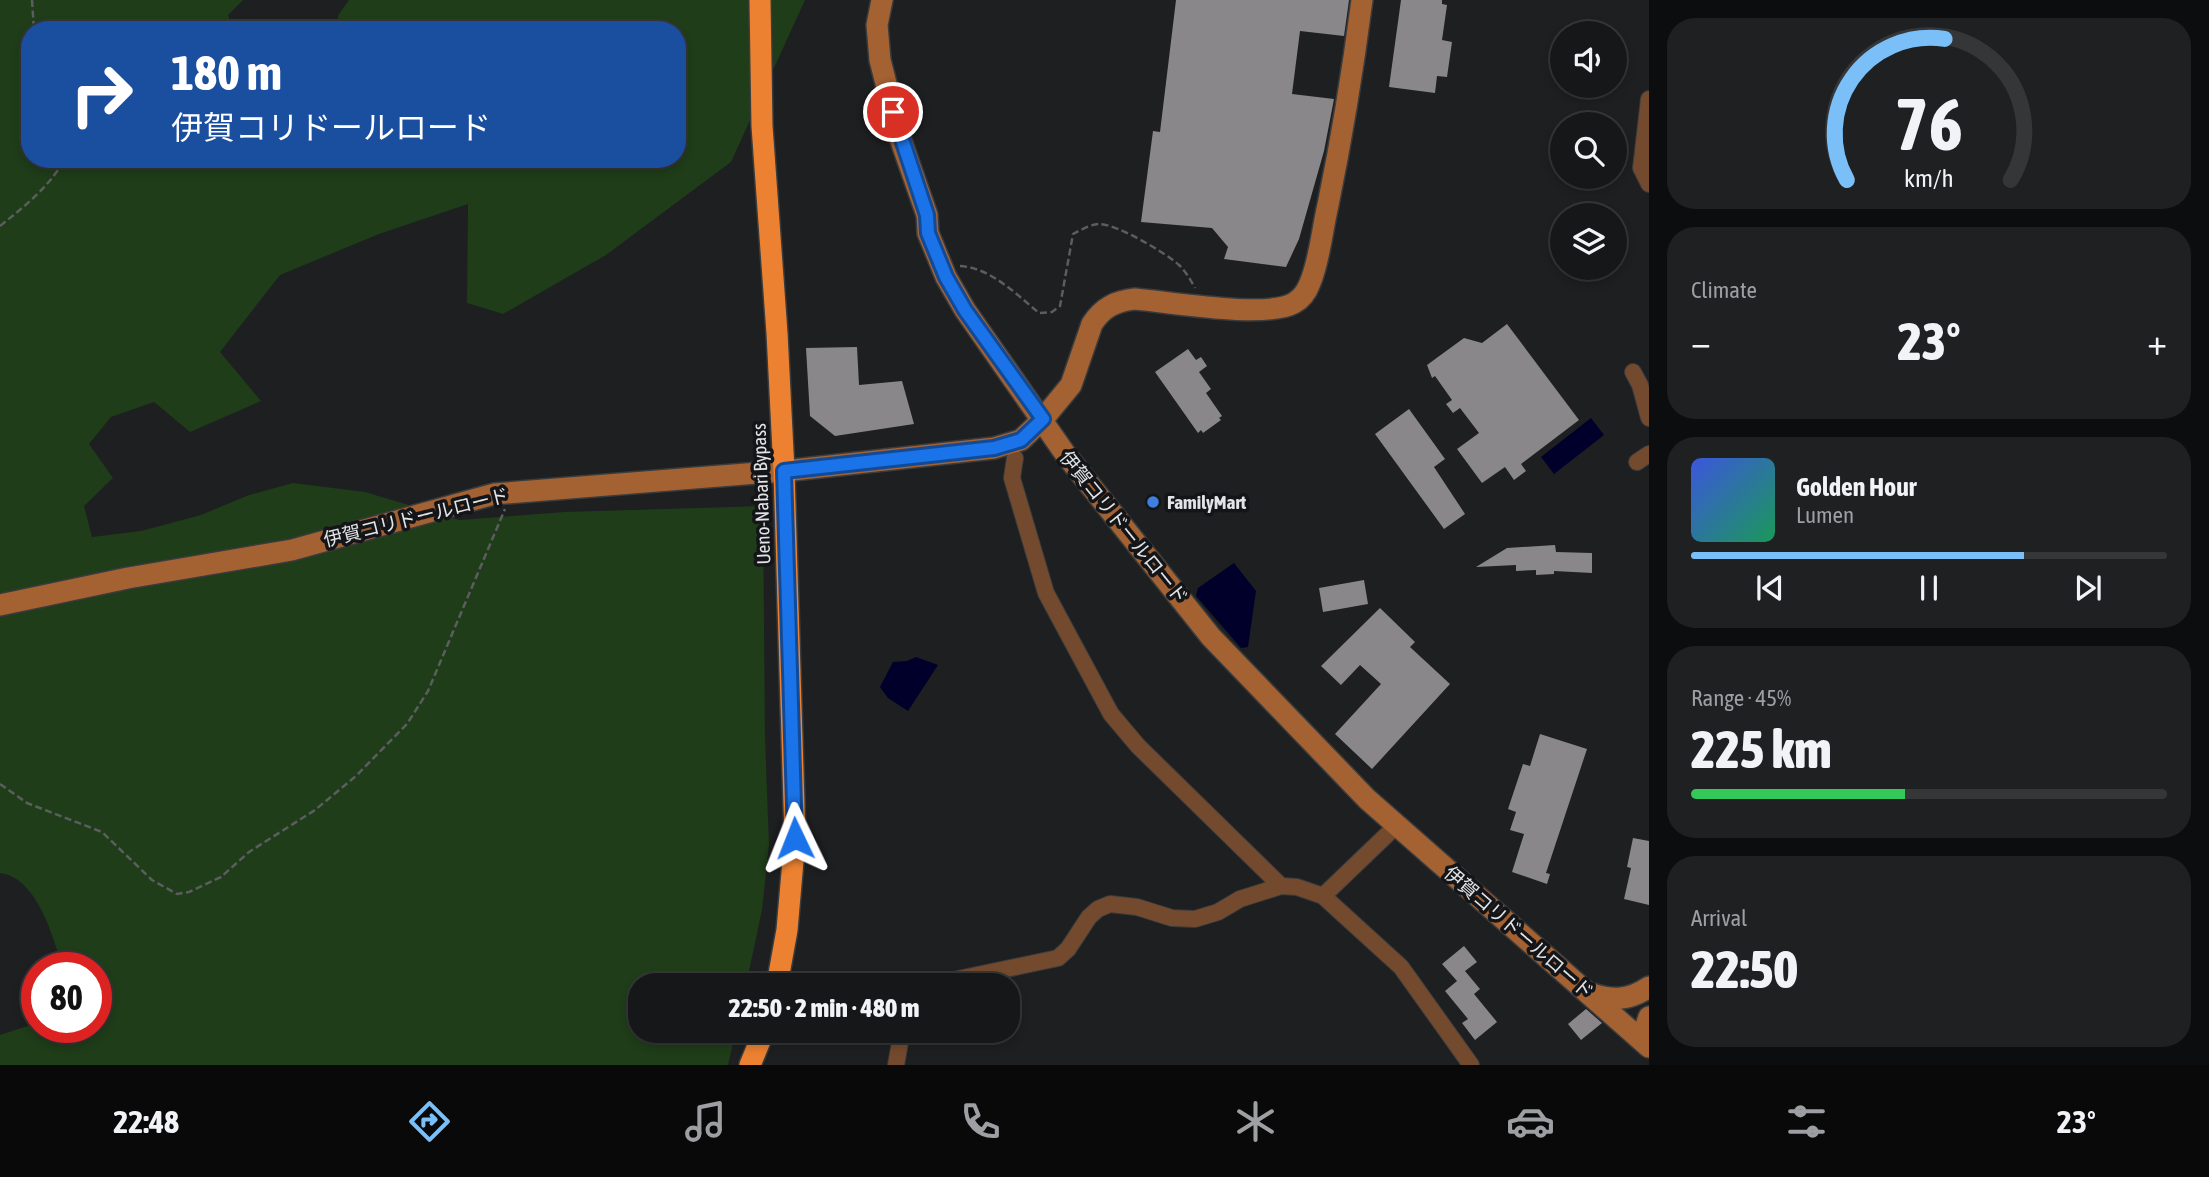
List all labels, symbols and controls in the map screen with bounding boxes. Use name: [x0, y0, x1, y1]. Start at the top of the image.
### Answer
map controls: [1550, 21, 1627, 280]
button: sound: [1550, 21, 1627, 98]
text: 180 m: [171, 44, 282, 100]
icon: right: [56, 49, 147, 140]
pin: [863, 82, 923, 142]
text: 76: [1895, 82, 1963, 165]
icon: arrive: [874, 93, 912, 131]
text: 伊賀コリドールロード: [171, 109, 491, 146]
button: search: [1550, 112, 1627, 189]
text: km/h: [1904, 164, 1954, 192]
button: layers: [1550, 203, 1627, 280]
text: Climate: [1691, 277, 1757, 303]
text: 23°: [1897, 311, 1961, 371]
text: −: [1691, 320, 1711, 363]
text: +: [2147, 320, 2167, 363]
street label: Ueno-Nabari Bypass: [748, 423, 774, 565]
street label: 伊賀コリドールロード: [1056, 446, 1192, 608]
text: Golden Hour: [1796, 472, 1916, 502]
street label: 伊賀コリドールロード: [321, 483, 511, 551]
place label: FamilyMart: [1167, 491, 1247, 513]
marker: FamilyMart: [1145, 494, 1161, 510]
text: Lumen: [1796, 502, 1854, 528]
icon: previous: [1751, 569, 1789, 607]
icon: pause: [1910, 569, 1948, 607]
icon: next: [2069, 569, 2107, 607]
text: Range · 45%: [1691, 685, 1791, 711]
text: 225 km: [1691, 719, 1832, 779]
position arrow: [758, 801, 832, 875]
street label: 伊賀コリドールロード: [1440, 861, 1598, 1003]
text: Arrival: [1691, 905, 1747, 931]
text: 22:50: [1691, 939, 1798, 999]
speed limit sign: 80: [21, 952, 112, 1043]
text: 22:50 · 2 min · 480 m: [729, 993, 919, 1023]
icon: directions: [405, 1097, 454, 1146]
icon: music: [681, 1097, 730, 1146]
icon: phone: [956, 1097, 1005, 1146]
icon: climate: [1231, 1097, 1280, 1146]
icon: car: [1506, 1097, 1555, 1146]
icon: filters: [1782, 1097, 1831, 1146]
text: 22:48: [113, 1103, 179, 1140]
text: 23°: [2057, 1103, 2096, 1140]

